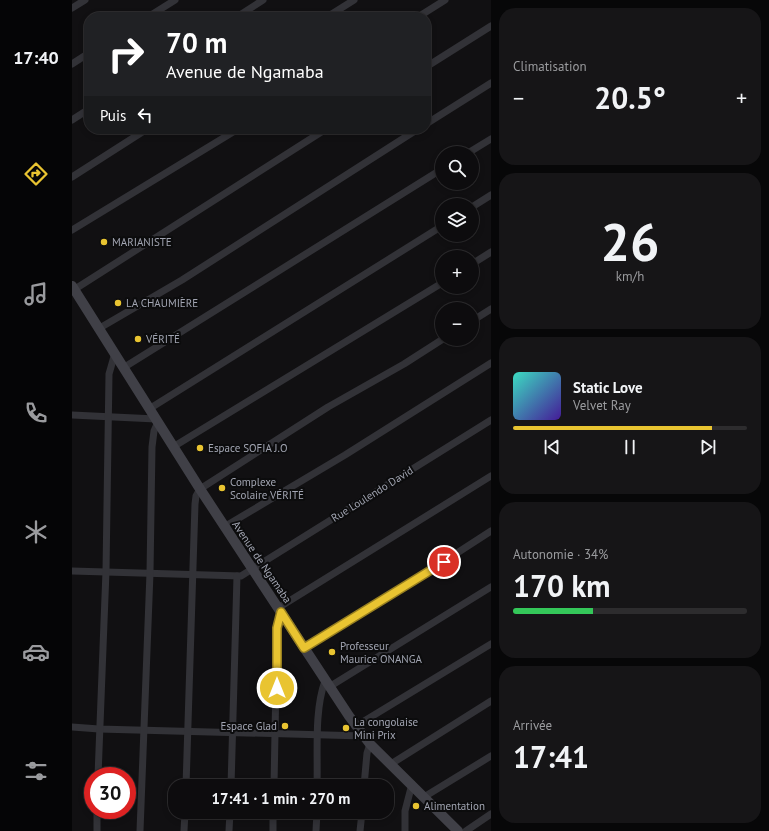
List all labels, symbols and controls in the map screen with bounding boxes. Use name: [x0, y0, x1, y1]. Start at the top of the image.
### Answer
text: 70 m: [166, 24, 227, 61]
icon: right: [100, 28, 152, 80]
text: 17:40: [13, 46, 59, 69]
text: Climatisation: [513, 58, 587, 75]
text: Avenue de Ngamaba: [166, 60, 324, 83]
text: 20.5°: [594, 78, 666, 117]
text: −: [513, 84, 524, 112]
text: +: [736, 84, 747, 112]
icon: left: [134, 104, 156, 126]
text: Puis: [100, 106, 126, 125]
map controls: [435, 146, 479, 346]
button: search: [435, 146, 479, 190]
icon: directions: [22, 160, 50, 188]
button: layers: [435, 198, 479, 242]
text: 26: [601, 208, 659, 275]
place label: MARIANISTE: [112, 235, 172, 249]
marker: MARIANISTE: [99, 237, 109, 247]
button: +: [435, 250, 479, 294]
text: km/h: [616, 268, 644, 285]
icon: music: [22, 280, 50, 308]
place label: LA CHAUMIÈRE: [126, 296, 198, 310]
marker: LA CHAUMIÈRE: [113, 298, 123, 308]
button: −: [435, 302, 479, 346]
place label: VÉRITÉ: [145, 332, 180, 346]
marker: VÉRITÉ: [133, 334, 143, 344]
text: Static Love: [573, 378, 643, 397]
text: Velvet Ray: [573, 397, 631, 414]
icon: phone: [22, 399, 50, 427]
icon: previous: [541, 436, 563, 458]
icon: pause: [619, 436, 641, 458]
icon: next: [697, 436, 719, 458]
place label: Espace SOFIA J.O: [208, 441, 287, 455]
marker: Espace SOFIA J.O: [195, 443, 205, 453]
street label: Rue Loulendo David: [328, 463, 416, 525]
place label: Complexe Scolaire VÉRITÉ: [230, 475, 304, 502]
marker: Complexe Scolaire VÉRITÉ: [217, 483, 227, 493]
icon: climate: [22, 518, 50, 546]
street label: Avenue de Ngamaba: [229, 518, 295, 606]
pin: [427, 545, 461, 579]
text: Autonomie · 34%: [513, 546, 608, 563]
icon: arrive: [433, 551, 455, 573]
text: 170 km: [513, 566, 611, 605]
icon: car: [22, 638, 50, 666]
place label: Professeur Maurice ONANGA: [340, 639, 423, 666]
marker: Professeur Maurice ONANGA: [327, 647, 337, 657]
position arrow: [256, 667, 298, 709]
place label: La congolaise Mini Prix: [354, 715, 419, 742]
text: Arrivée: [513, 717, 552, 734]
place label: Espace Glad: [221, 719, 277, 733]
marker: Espace Glad: [280, 721, 290, 731]
marker: La congolaise Mini Prix: [341, 723, 351, 733]
text: 17:41: [513, 737, 589, 776]
icon: filters: [22, 757, 50, 785]
speed limit sign: 30: [84, 767, 136, 819]
text: 17:41 · 1 min · 270 m: [212, 789, 350, 808]
place label: Alimentation: [424, 799, 485, 813]
marker: Alimentation: [411, 801, 421, 811]

